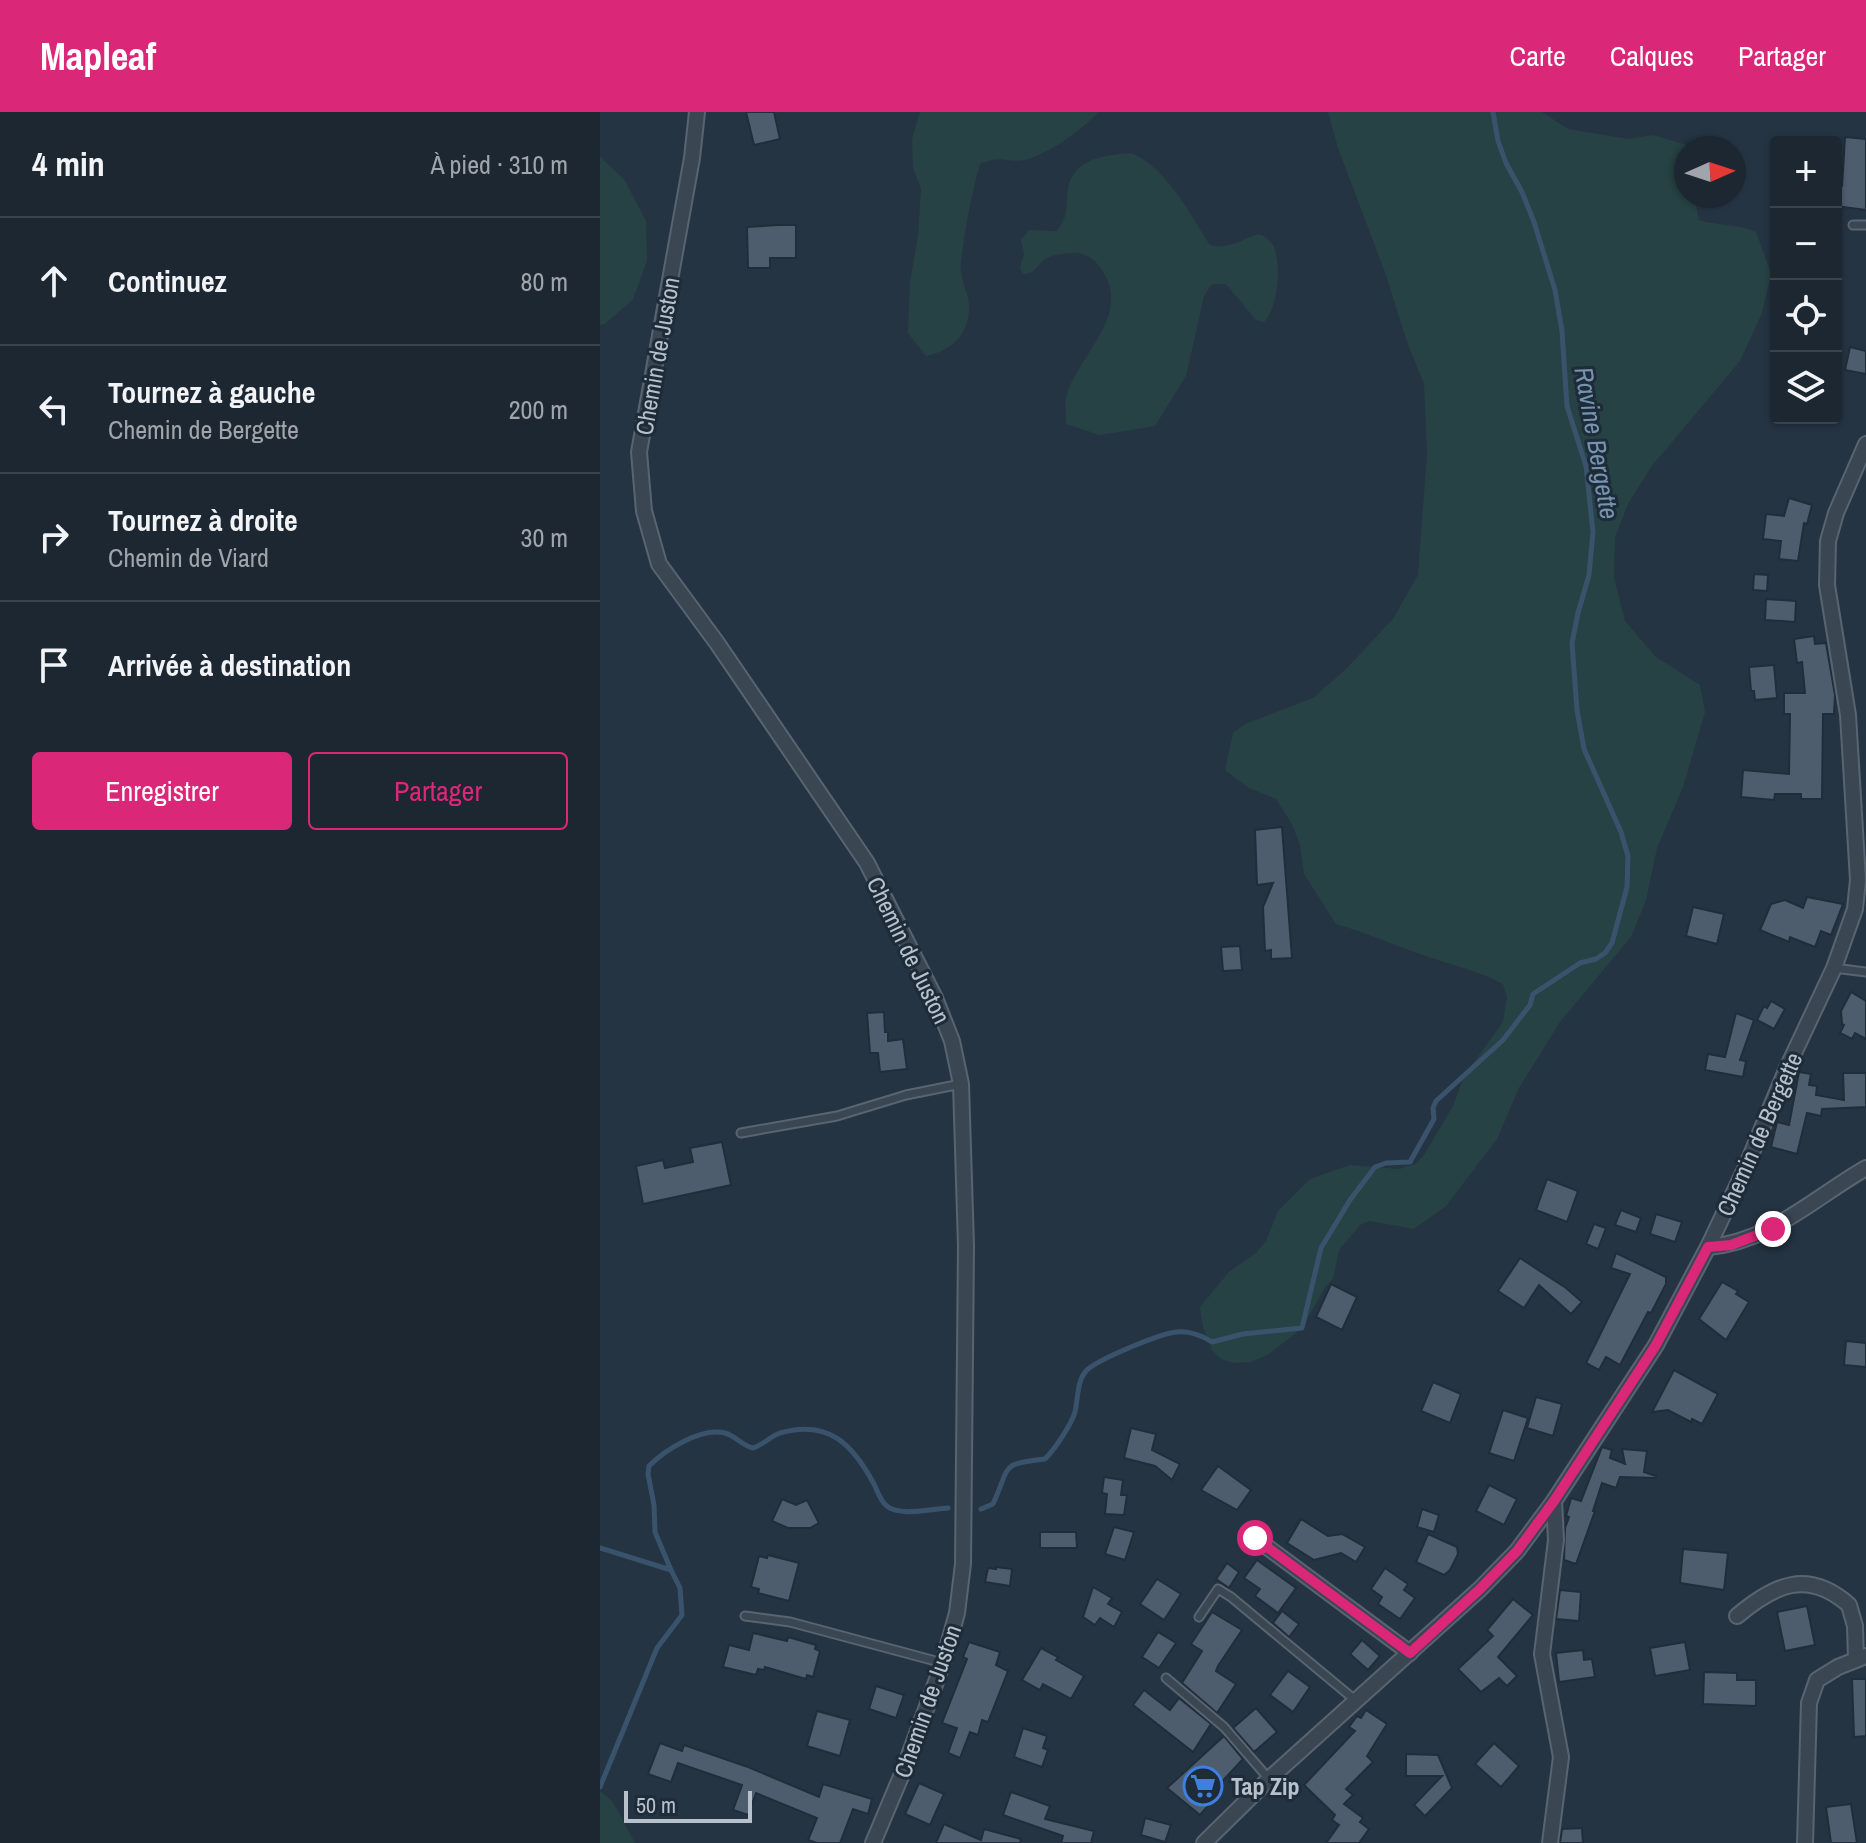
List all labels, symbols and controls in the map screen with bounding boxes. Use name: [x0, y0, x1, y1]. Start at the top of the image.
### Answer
text: Mapleaf: [40, 31, 156, 82]
text: Carte: [1510, 37, 1566, 75]
text: Calques: [1610, 37, 1694, 75]
text: Partager: [1738, 37, 1826, 75]
north arrow: [1674, 136, 1746, 208]
map controls: [1770, 136, 1842, 424]
button: +: [1770, 136, 1842, 208]
text: 4 min: [32, 141, 105, 187]
text: À pied · 310 m: [430, 147, 568, 182]
button: −: [1770, 208, 1842, 280]
icon: ahead: [32, 259, 76, 303]
text: Continuez: [108, 261, 227, 301]
text: 80 m: [521, 264, 568, 299]
street label: Chemin de Juston: [627, 275, 687, 437]
button: locate: [1770, 280, 1842, 352]
button: layers: [1770, 352, 1842, 424]
water label: Ravine Bergette: [1566, 364, 1628, 522]
text: Tournez à gauche: [108, 372, 315, 412]
icon: left: [32, 387, 76, 431]
text: 200 m: [509, 392, 568, 427]
text: Chemin de Bergette: [108, 412, 299, 447]
text: Tournez à droite: [108, 500, 298, 540]
icon: right: [32, 515, 76, 559]
text: 30 m: [521, 520, 568, 555]
text: Chemin de Viard: [108, 540, 269, 575]
icon: arrive: [32, 643, 76, 687]
text: Arrivée à destination: [108, 645, 351, 685]
button: Enregistrer: [32, 752, 292, 830]
button: Partager: [308, 752, 568, 830]
street label: Chemin de Juston: [860, 871, 958, 1029]
street label: Chemin de Bergette: [1709, 1047, 1809, 1221]
route end: [1755, 1211, 1791, 1247]
route start: [1237, 1520, 1273, 1556]
street label: Chemin de Juston: [886, 1620, 968, 1782]
supermarket icon: Tap Zip: [1182, 1765, 1224, 1807]
place label: Tap Zip: [1231, 1770, 1300, 1802]
scale bar: [624, 1787, 752, 1823]
text: 50 m: [636, 1790, 676, 1820]

